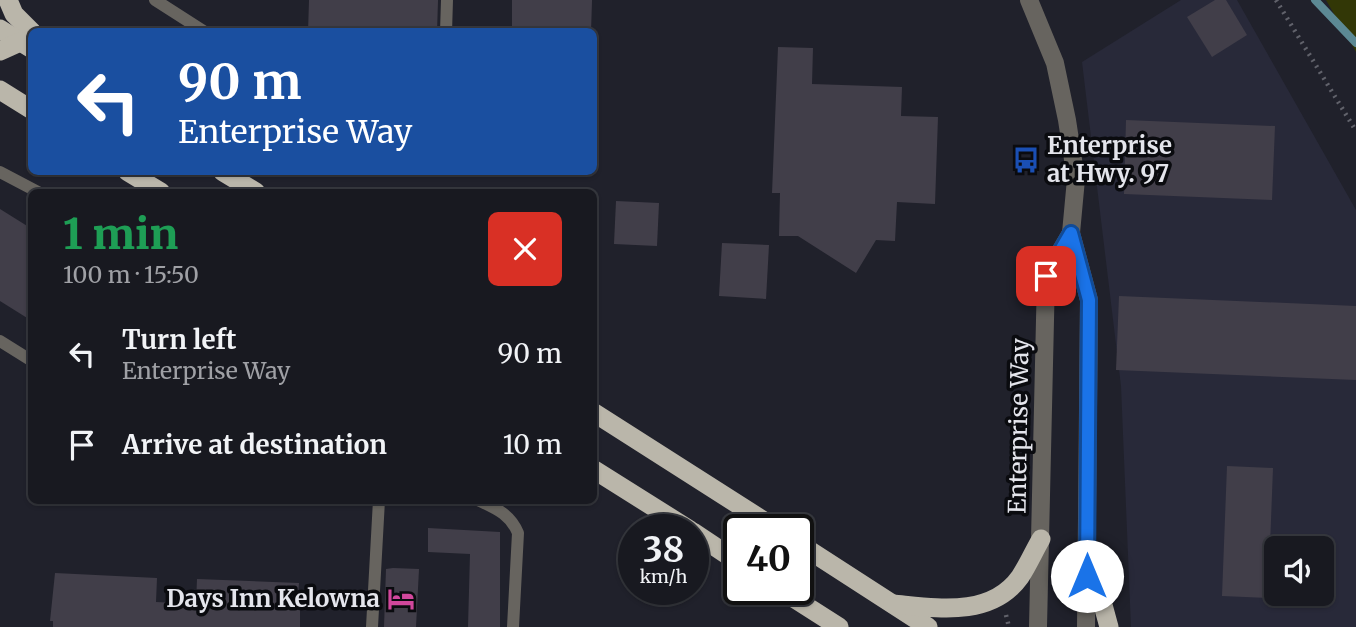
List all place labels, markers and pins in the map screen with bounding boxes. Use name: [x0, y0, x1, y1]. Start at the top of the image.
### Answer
place label: Enterprise at Hwy. 97: [1047, 130, 1172, 189]
bus stop icon: Enterprise at Hwy. 97: [1011, 145, 1041, 175]
pin: [1016, 246, 1076, 306]
place label: Days Inn Kelowna: [166, 583, 380, 614]
hotel icon: Days Inn Kelowna: [386, 584, 416, 614]

